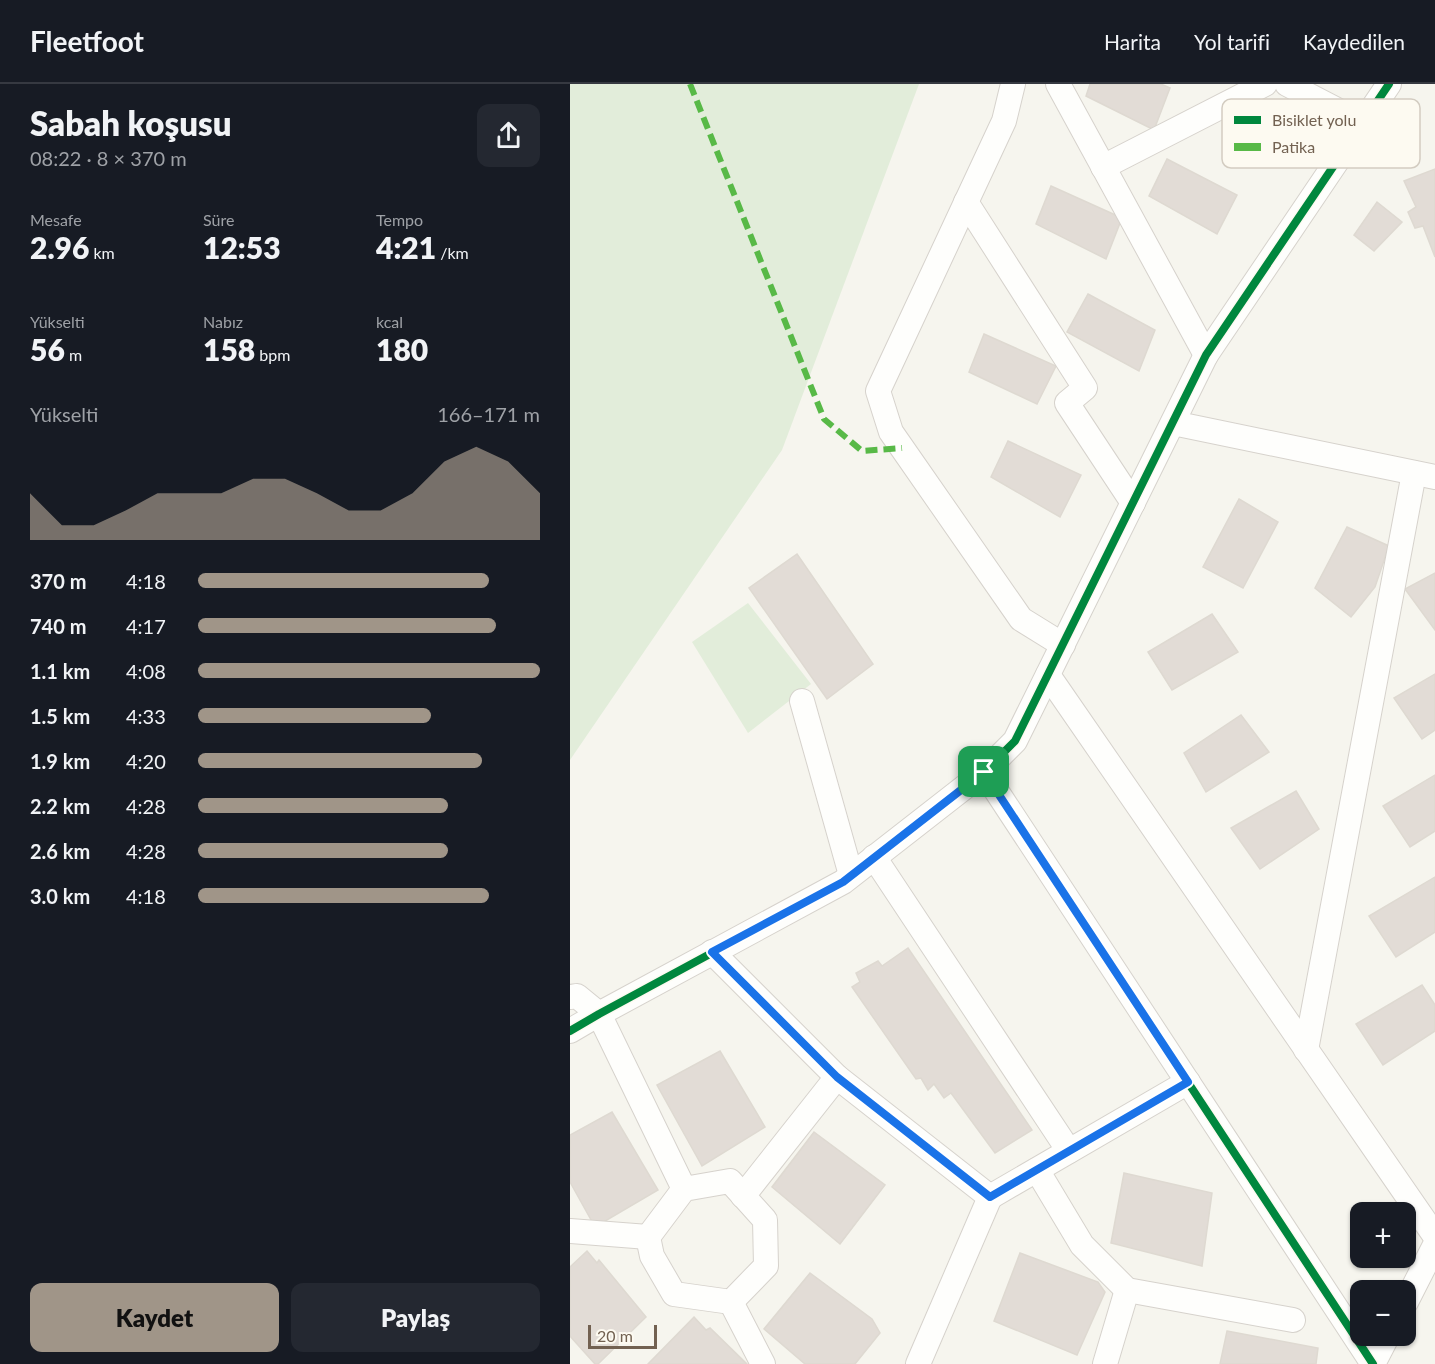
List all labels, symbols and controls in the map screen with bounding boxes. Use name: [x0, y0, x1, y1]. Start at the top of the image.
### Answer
text: Fleetfoot: [30, 24, 144, 58]
text: Harita: [1104, 29, 1161, 54]
text: Yol tarifi: [1194, 29, 1270, 54]
text: Kaydedilen: [1303, 29, 1405, 54]
legend: [1222, 99, 1420, 168]
text: Sabah koşusu: [30, 103, 231, 143]
button: share: [477, 104, 540, 167]
text: Bisiklet yolu: [1272, 110, 1356, 129]
text: Patika: [1272, 137, 1315, 156]
text: 08:22 · 8 × 370 m: [30, 146, 187, 170]
text: Mesafe: [30, 210, 82, 229]
text: Süre: [203, 210, 234, 229]
text: Tempo: [376, 210, 423, 229]
text: 2.96: [30, 229, 89, 265]
text: 12:53: [203, 229, 281, 265]
text: 4:21: [376, 229, 436, 265]
text: km: [89, 243, 115, 262]
text: /km: [436, 243, 469, 262]
text: Yükselti: [30, 312, 85, 331]
text: Nabız: [203, 312, 243, 331]
text: kcal: [376, 312, 403, 331]
text: 56: [30, 331, 65, 367]
text: 158: [203, 331, 255, 367]
text: 180: [376, 331, 428, 367]
text: m: [65, 345, 82, 364]
text: bpm: [255, 345, 290, 364]
text: Yükselti: [30, 402, 98, 426]
text: 166–171 m: [437, 402, 540, 426]
text: 370 m: [30, 569, 86, 593]
text: 4:18: [126, 569, 166, 593]
text: 740 m: [30, 614, 86, 638]
text: 4:17: [126, 614, 166, 638]
text: 1.1 km: [30, 659, 90, 683]
text: 4:08: [126, 659, 166, 683]
text: 1.5 km: [30, 704, 90, 728]
text: 4:33: [126, 704, 166, 728]
pin: [958, 746, 1009, 797]
text: 1.9 km: [30, 749, 90, 773]
text: 4:20: [126, 749, 166, 773]
icon: arrive: [967, 755, 1000, 788]
text: 2.2 km: [30, 794, 90, 818]
text: 4:28: [126, 794, 166, 818]
text: 2.6 km: [30, 839, 90, 863]
text: 4:28: [126, 839, 166, 863]
text: 3.0 km: [30, 884, 90, 908]
text: 4:18: [126, 884, 166, 908]
map controls: [1350, 1202, 1416, 1346]
button: +: [1350, 1202, 1416, 1268]
button: −: [1350, 1280, 1416, 1346]
button: Kaydet: [30, 1283, 279, 1352]
button: Paylaş: [291, 1283, 540, 1352]
scale bar: [588, 1322, 657, 1350]
text: 20 m: [597, 1326, 633, 1345]

